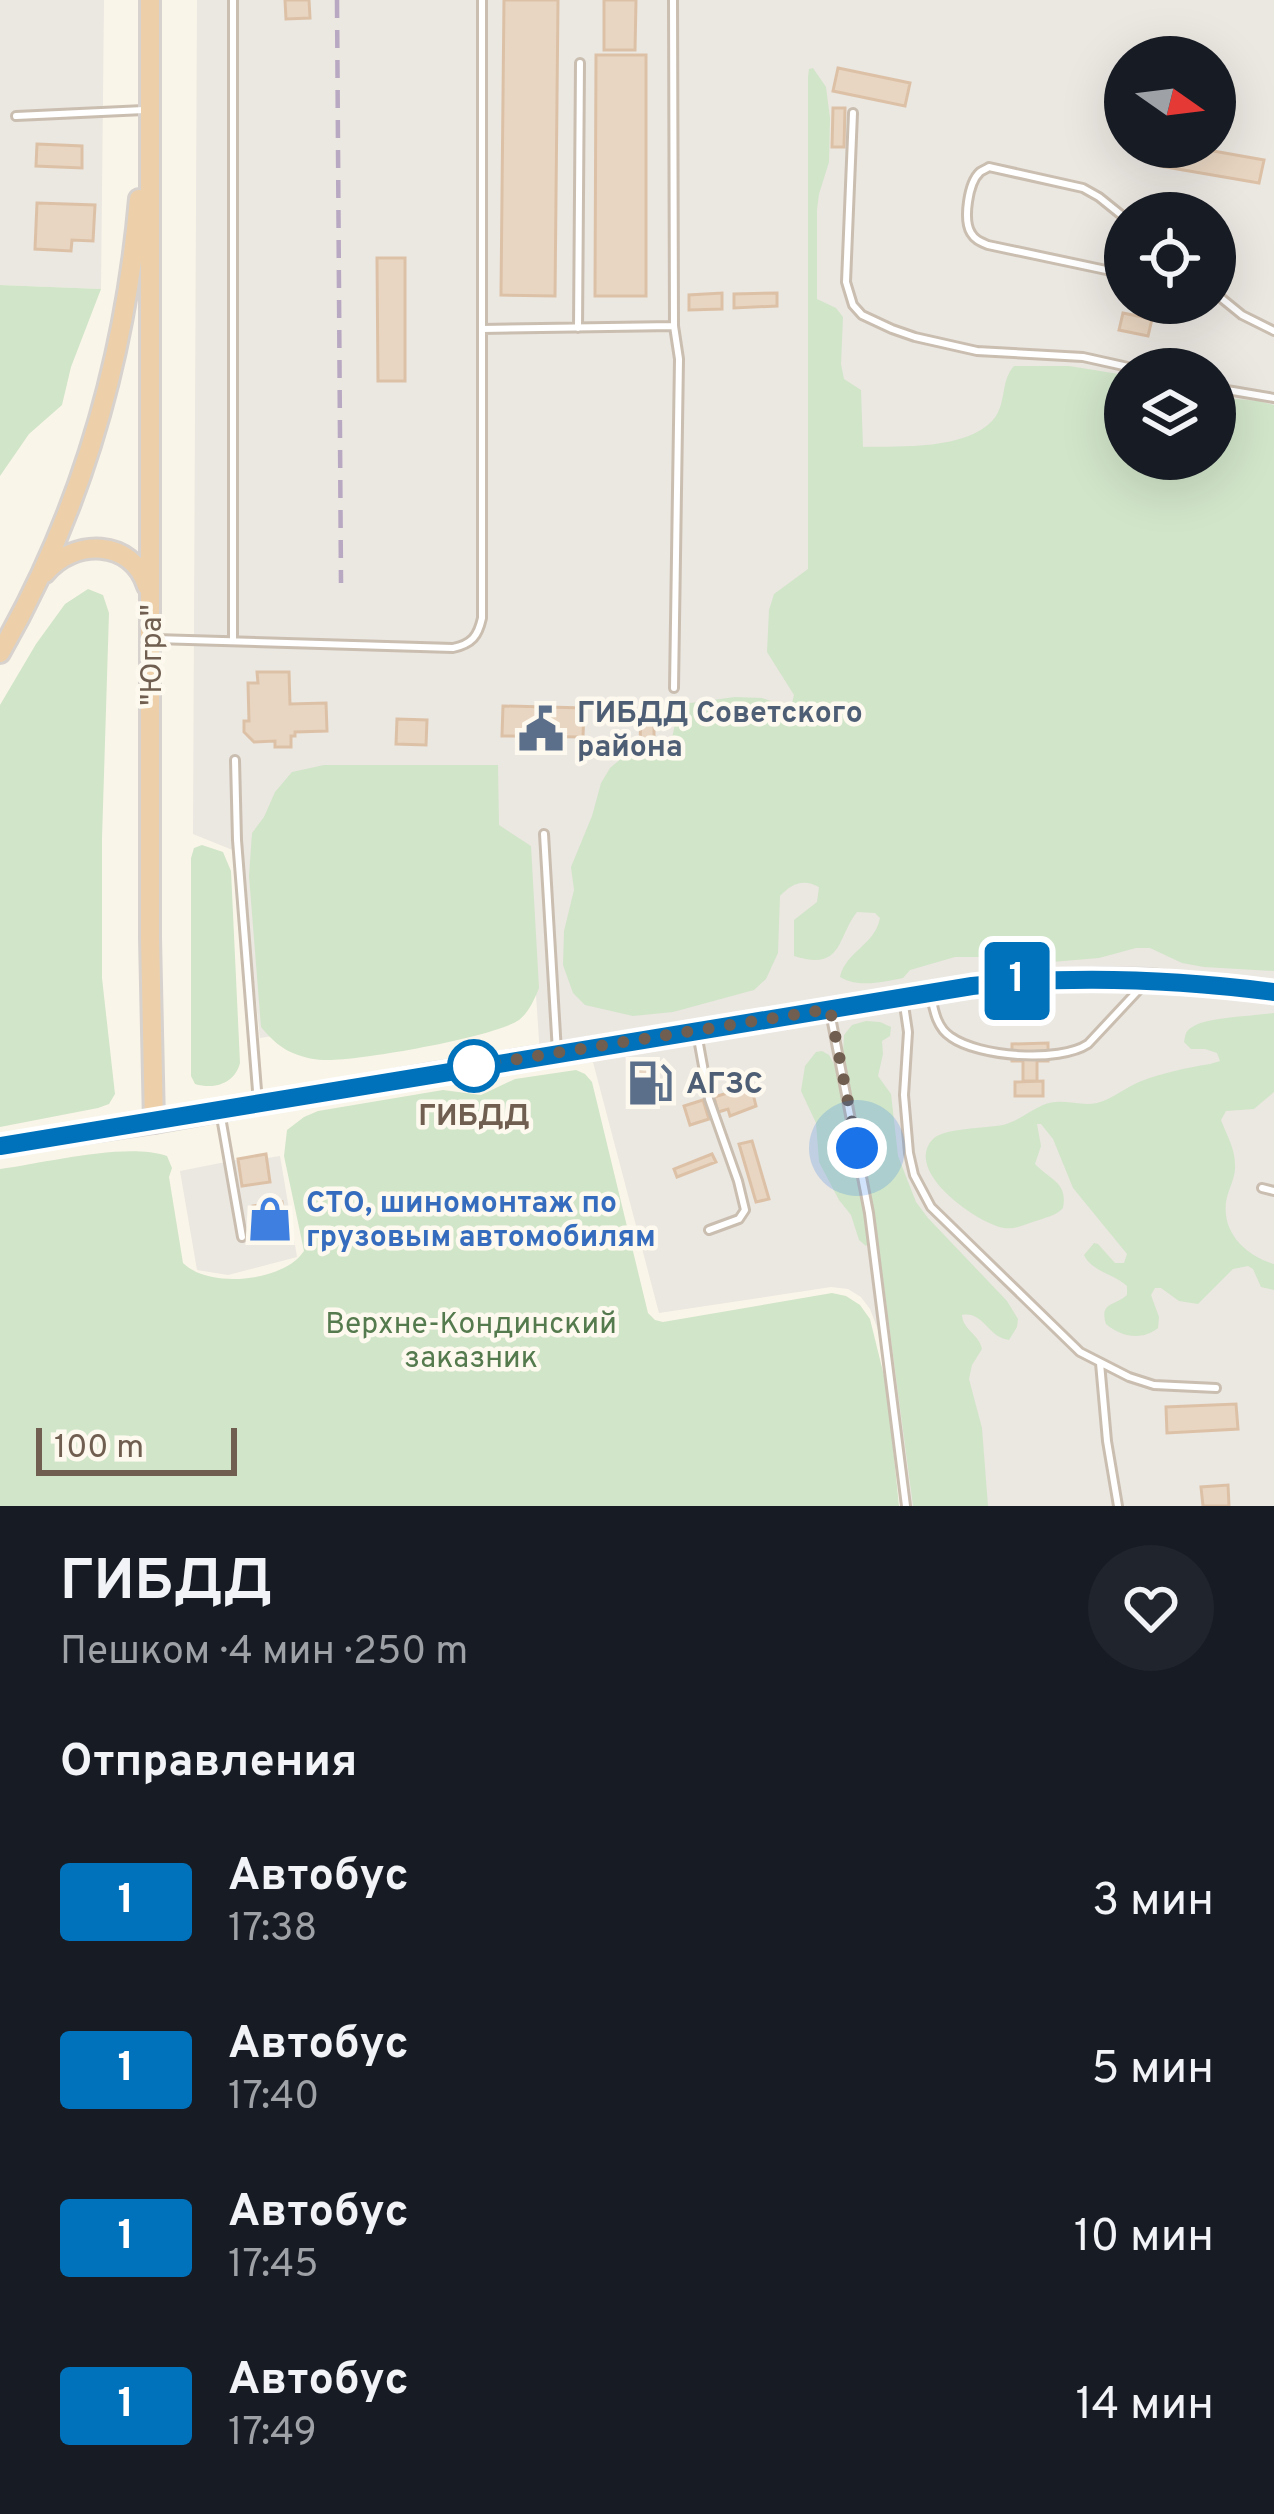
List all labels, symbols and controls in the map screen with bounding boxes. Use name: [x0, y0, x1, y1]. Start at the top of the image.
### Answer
north arrow: [1104, 36, 1236, 168]
map controls: [1104, 36, 1236, 480]
button: locate: [1104, 192, 1236, 324]
button: layers: [1104, 348, 1236, 480]
street label: "Югра": [135, 604, 172, 706]
place label: ГИБДД Советского района: [577, 696, 863, 767]
public building icon: ГИБДД Советского района: [516, 704, 566, 754]
line badge: 1: [978, 942, 1056, 1020]
text: 1: [1009, 954, 1025, 1007]
marker: ГИБДД: [449, 1041, 499, 1091]
fuel station icon: АГЗС: [625, 1058, 675, 1108]
place label: АГЗС: [686, 1067, 763, 1104]
place label: ГИБДД: [418, 1099, 530, 1136]
your location: [827, 1118, 887, 1178]
place label: СТО, шиномонтаж по грузовым автомобилям: [306, 1186, 656, 1257]
shop icon: СТО, шиномонтаж по грузовым автомобилям: [245, 1194, 295, 1244]
park label: Верхне-Кондинский заказник: [325, 1307, 617, 1378]
scale bar: [36, 1422, 237, 1475]
text: 100 m: [54, 1428, 144, 1470]
button: heart: [1088, 1545, 1214, 1671]
text: ГИБДД: [60, 1548, 272, 1620]
text: Пешком · 4 мин · 250 m: [60, 1629, 468, 1678]
text: Отправления: [60, 1735, 357, 1792]
text: Автобус: [228, 1849, 409, 1906]
text: 3 мин: [1092, 1874, 1214, 1931]
text: 1: [118, 1875, 134, 1928]
text: 17:38: [228, 1906, 317, 1955]
text: Автобус: [228, 2017, 409, 2074]
text: 5 мин: [1092, 2042, 1214, 2099]
text: 1: [118, 2043, 134, 2096]
text: 17:40: [228, 2074, 319, 2123]
text: Автобус: [228, 2185, 409, 2242]
text: 10 мин: [1074, 2210, 1214, 2267]
text: 1: [118, 2211, 134, 2264]
text: 17:45: [228, 2242, 318, 2291]
text: Автобус: [228, 2353, 409, 2410]
text: 14 мин: [1076, 2378, 1214, 2435]
text: 1: [118, 2379, 134, 2432]
text: 17:49: [228, 2410, 317, 2459]

